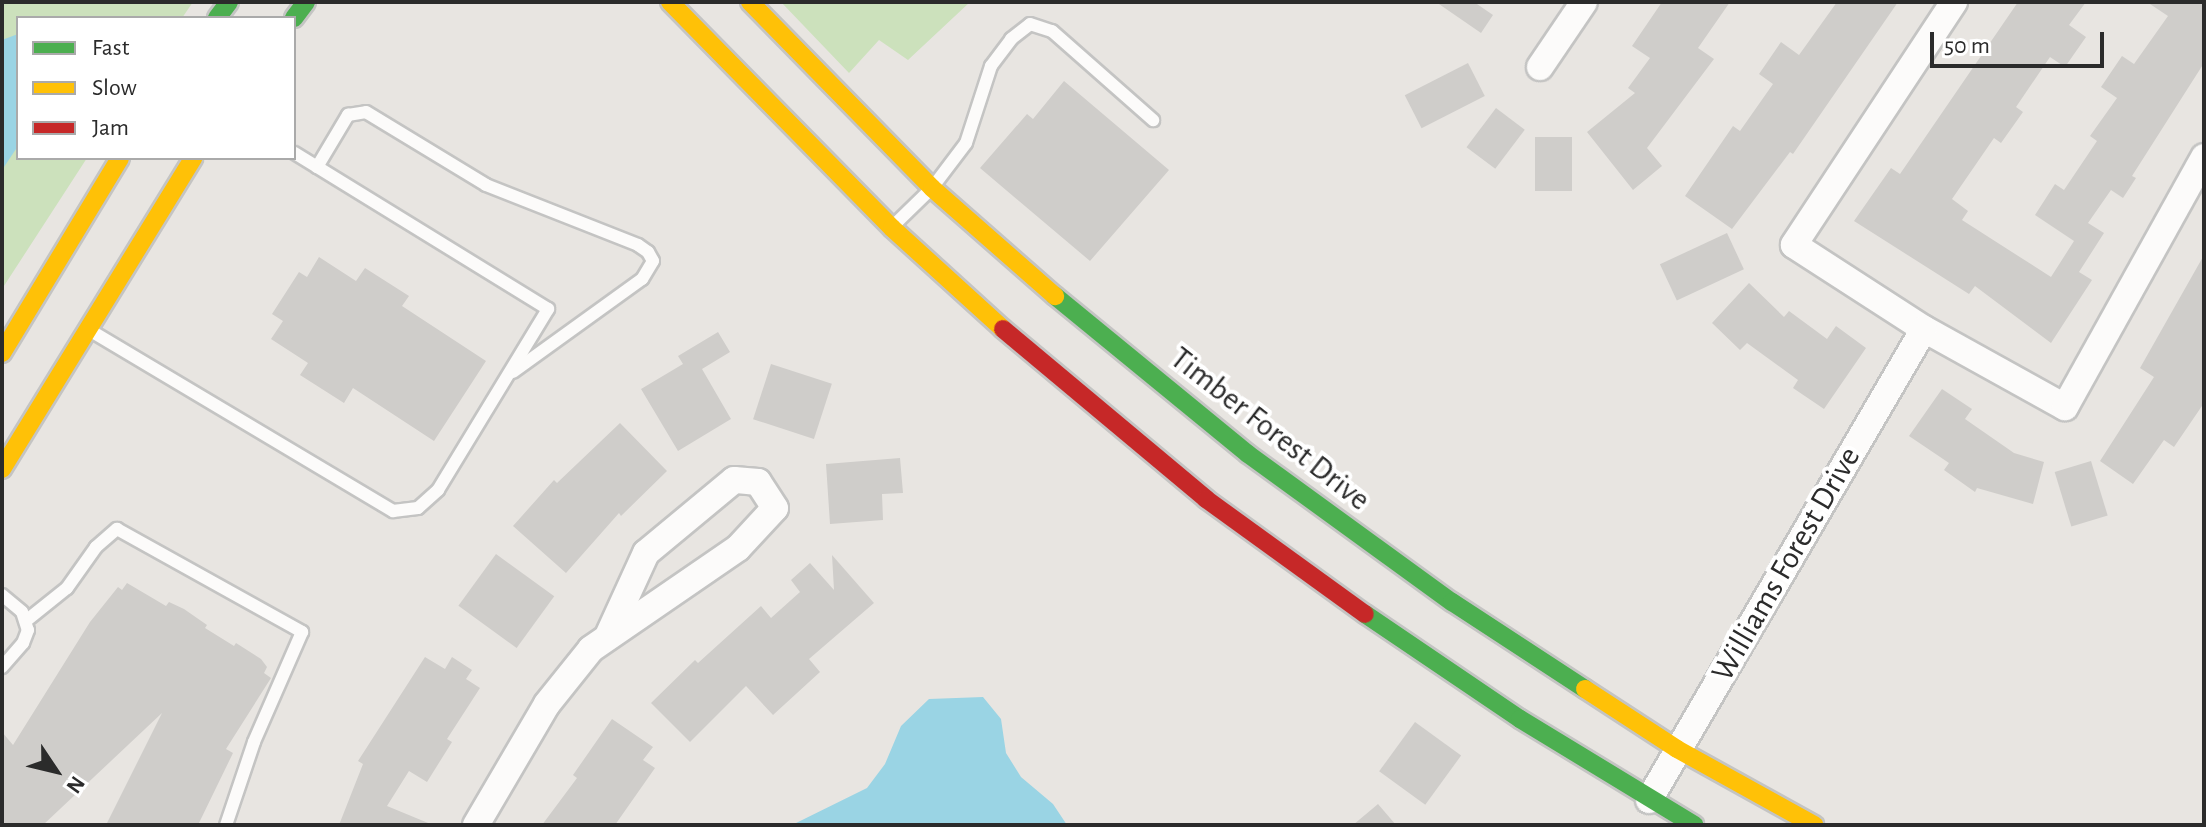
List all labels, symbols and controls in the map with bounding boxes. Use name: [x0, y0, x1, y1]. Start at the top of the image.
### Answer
legend: [16, 16, 296, 160]
scale bar: [1934, 16, 2108, 66]
text: 50 m: [1944, 34, 1990, 58]
text: Fast: [92, 36, 129, 60]
text: Slow: [92, 76, 137, 100]
text: Jam: [92, 116, 129, 140]
street label: Timber Forest Drive: [1162, 339, 1378, 519]
street label: Williams Forest Drive: [1703, 440, 1869, 688]
north arrow: [16, 731, 96, 811]
text: N: [62, 772, 89, 797]

